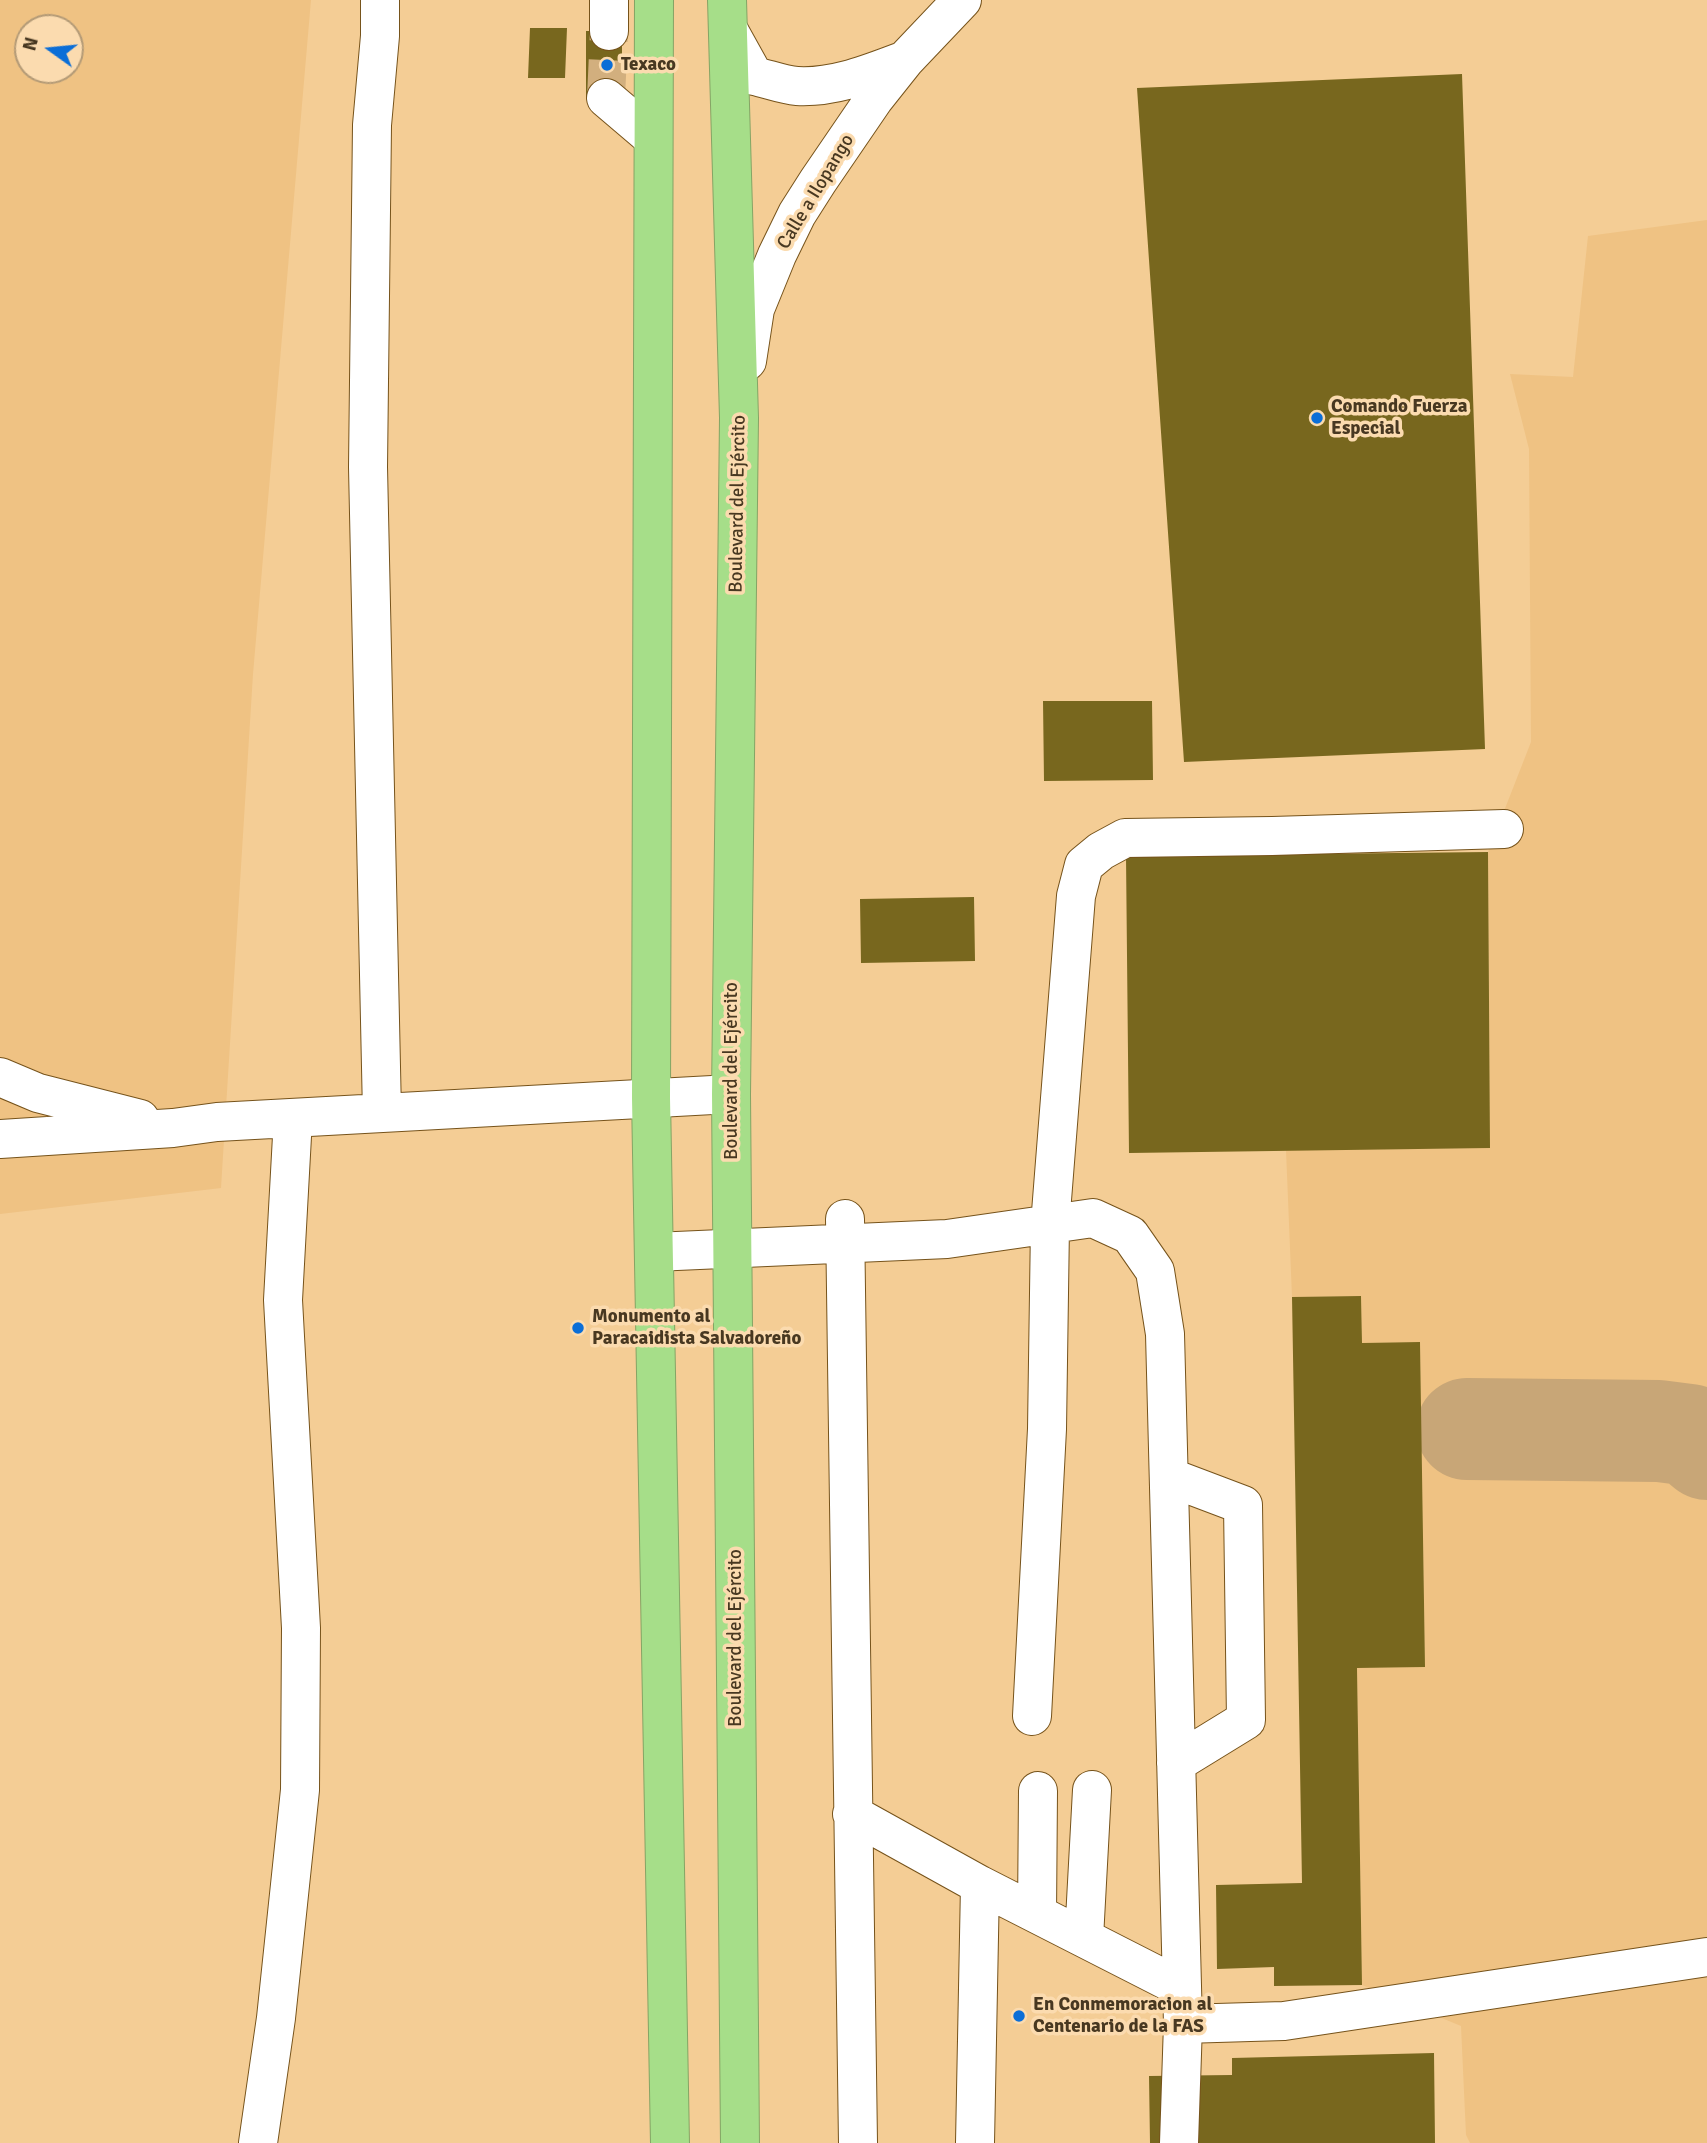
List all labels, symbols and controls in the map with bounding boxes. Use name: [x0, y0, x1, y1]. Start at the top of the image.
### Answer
north arrow: [14, 14, 84, 84]
text: N: [17, 35, 44, 54]
place label: Texaco: [621, 54, 676, 76]
marker: Texaco: [599, 57, 615, 73]
street label: Calle a Ilopango: [773, 130, 859, 254]
place label: Comando Fuerza Especial: [1331, 396, 1468, 440]
marker: Comando Fuerza Especial: [1309, 410, 1325, 426]
street label: Boulevard del Ejército: [725, 415, 751, 593]
street label: Boulevard del Ejército: [721, 982, 743, 1160]
place label: Monumento al Paracaidista Salvadoreño: [592, 1306, 801, 1350]
marker: Monumento al Paracaidista Salvadoreño: [570, 1320, 586, 1336]
street label: Boulevard del Ejército: [725, 1549, 747, 1727]
place label: En Conmemoracion al Centenario de la FAS: [1033, 1994, 1212, 2038]
marker: En Conmemoracion al Centenario de la FAS: [1011, 2008, 1027, 2024]

